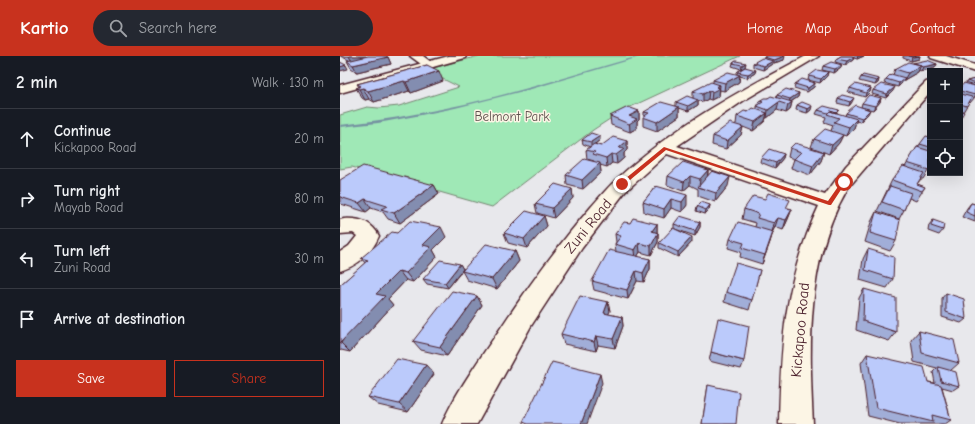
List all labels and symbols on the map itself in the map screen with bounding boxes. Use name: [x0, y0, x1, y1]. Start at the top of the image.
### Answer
park label: Belmont Park: [474, 109, 550, 124]
route start: [835, 173, 853, 191]
route end: [613, 175, 631, 193]
street label: Zuni Road: [560, 195, 616, 257]
street label: Kickapoo Road: [787, 282, 813, 378]

